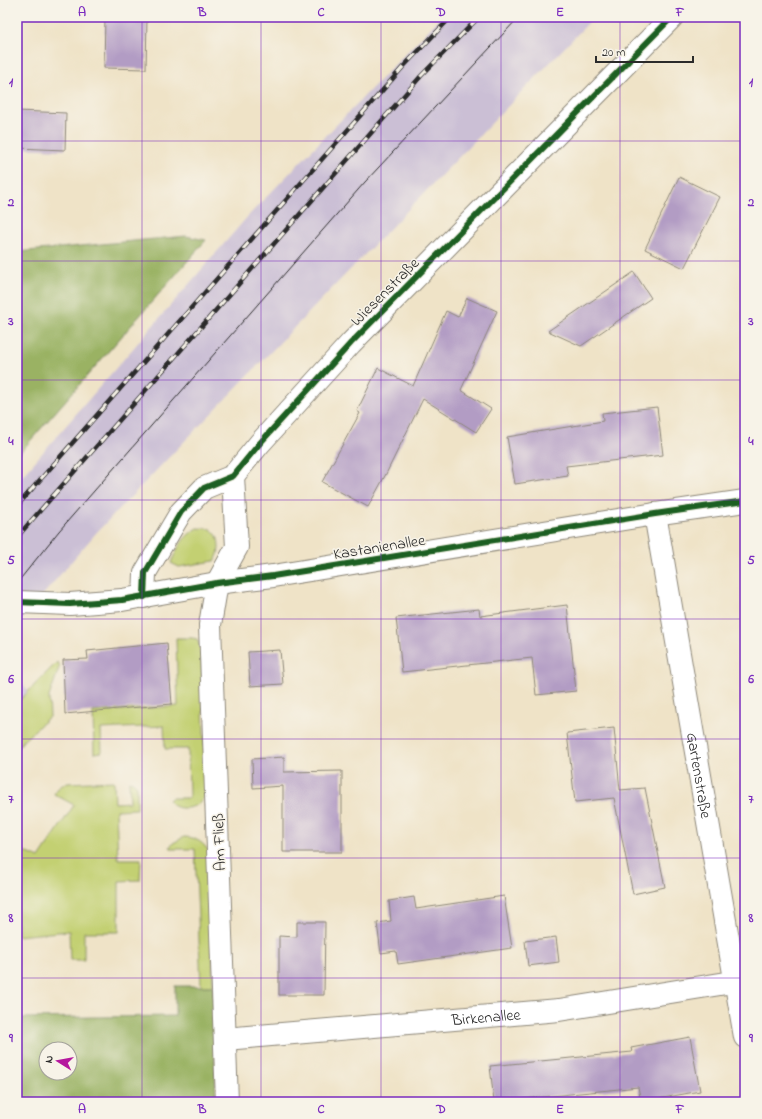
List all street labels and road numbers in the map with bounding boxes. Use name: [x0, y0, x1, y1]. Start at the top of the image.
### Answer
street label: Wiesenstraße: [345, 252, 426, 332]
street label: Kastanienallee: [332, 529, 428, 567]
street label: Gartenstraße: [679, 731, 717, 821]
street label: Am Fließ: [207, 813, 233, 871]
street label: Birkenallee: [450, 1003, 522, 1033]

